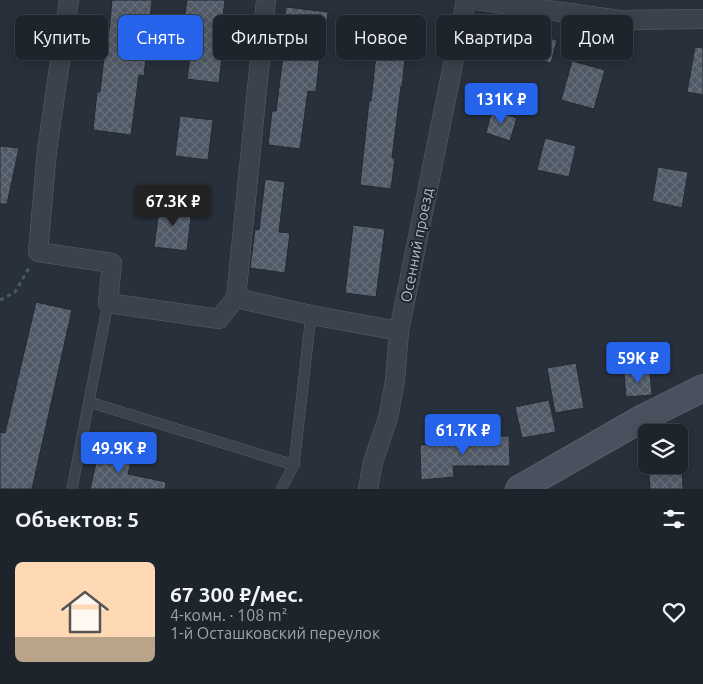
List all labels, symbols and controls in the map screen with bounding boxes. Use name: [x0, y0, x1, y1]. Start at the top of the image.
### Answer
chip: Купить: [15, 15, 108, 60]
chip: Снять: [118, 15, 203, 60]
chip: Фильтры: [213, 15, 326, 60]
chip: Новое: [336, 15, 426, 60]
chip: Квартира: [436, 15, 551, 60]
chip: Дом: [561, 15, 633, 60]
pin: 131K ₽: [460, 82, 542, 125]
text: 131K ₽: [476, 90, 526, 108]
pin: 67.3K ₽: [127, 184, 219, 227]
street label: Осенний проезд: [397, 186, 436, 303]
text: 67.3K ₽: [146, 192, 200, 210]
pin: 59K ₽: [603, 342, 673, 384]
text: 59K ₽: [617, 349, 659, 367]
pin: 61.7K ₽: [417, 414, 509, 456]
text: 61.7K ₽: [436, 421, 490, 439]
map controls: [638, 424, 688, 474]
button: layers: [638, 424, 688, 474]
pin: 49.9K ₽: [73, 432, 165, 474]
text: 49.9K ₽: [92, 439, 146, 457]
icon: filters: [660, 505, 688, 533]
text: Объектов: 5: [15, 507, 139, 531]
icon: home: [55, 582, 115, 642]
text: 67 300 ₽/мес.: [170, 582, 303, 606]
icon: heart: [660, 598, 688, 626]
text: 4-комн. · 108 m²: [170, 606, 287, 624]
text: 1-й Осташковский переулок: [170, 624, 380, 642]

